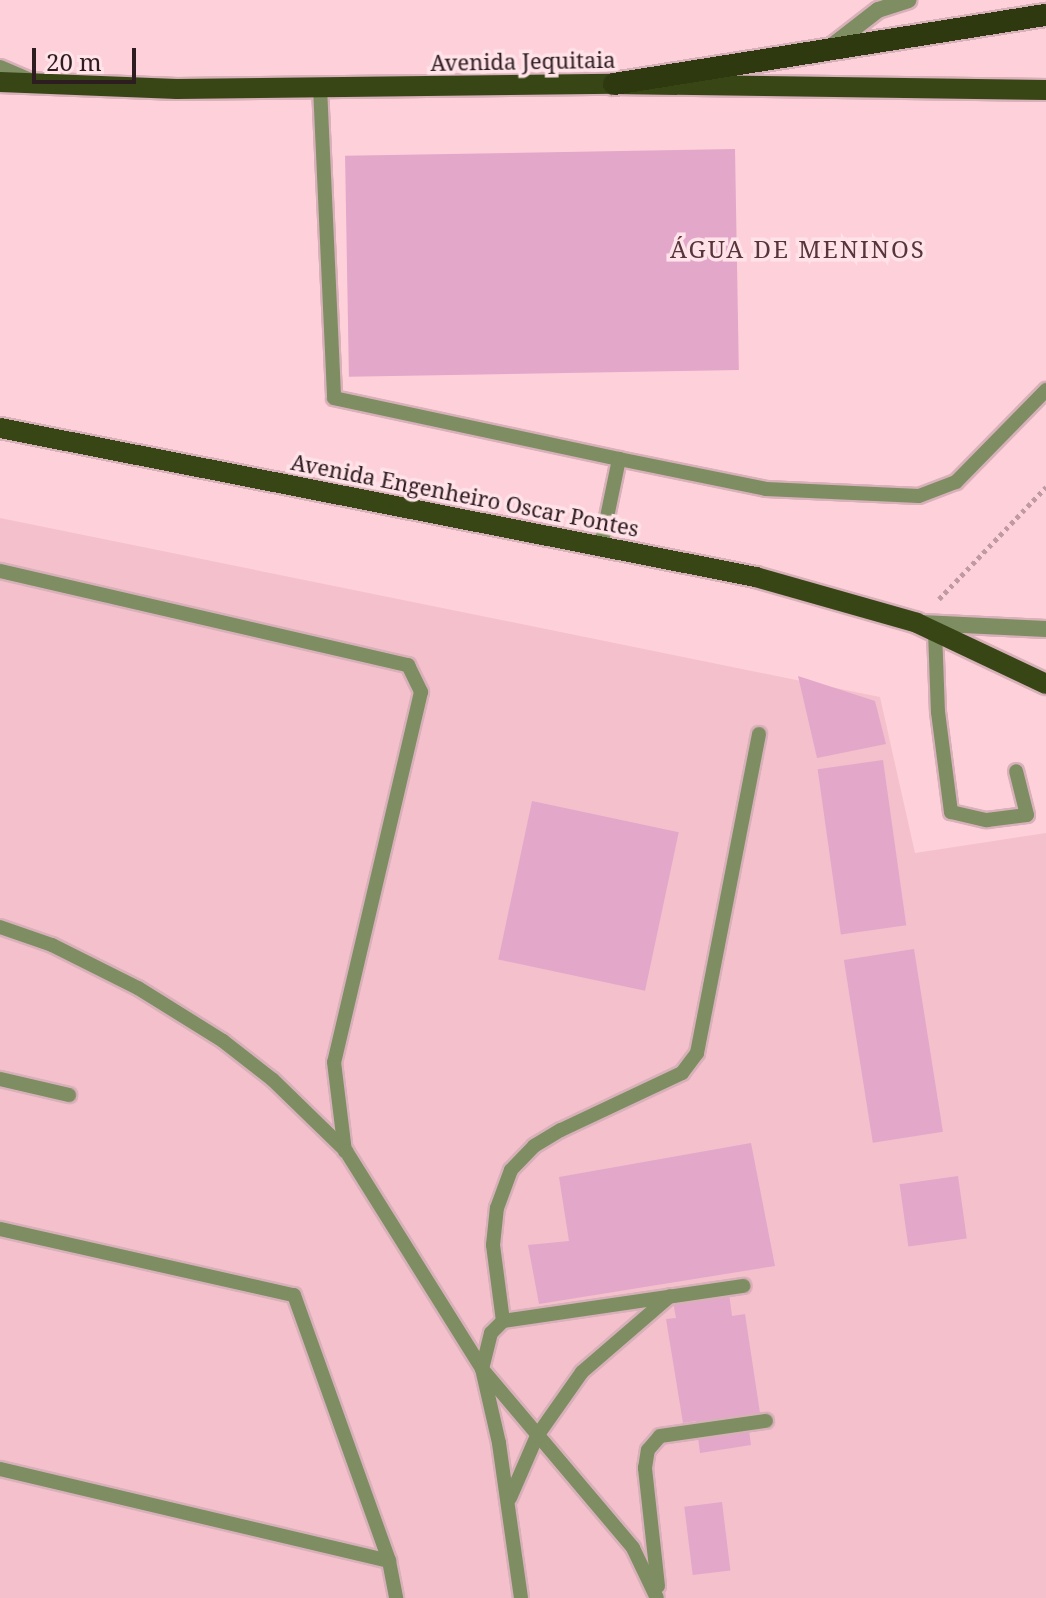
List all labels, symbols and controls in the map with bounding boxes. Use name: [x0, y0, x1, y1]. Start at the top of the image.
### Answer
scale bar: [36, 32, 140, 82]
text: 20 m: [46, 45, 102, 78]
street label: Avenida Jequitaia: [430, 46, 616, 76]
district label: ÁGUA DE MENINOS: [670, 235, 926, 263]
street label: Avenida Engenheiro Oscar Pontes: [289, 448, 641, 542]

